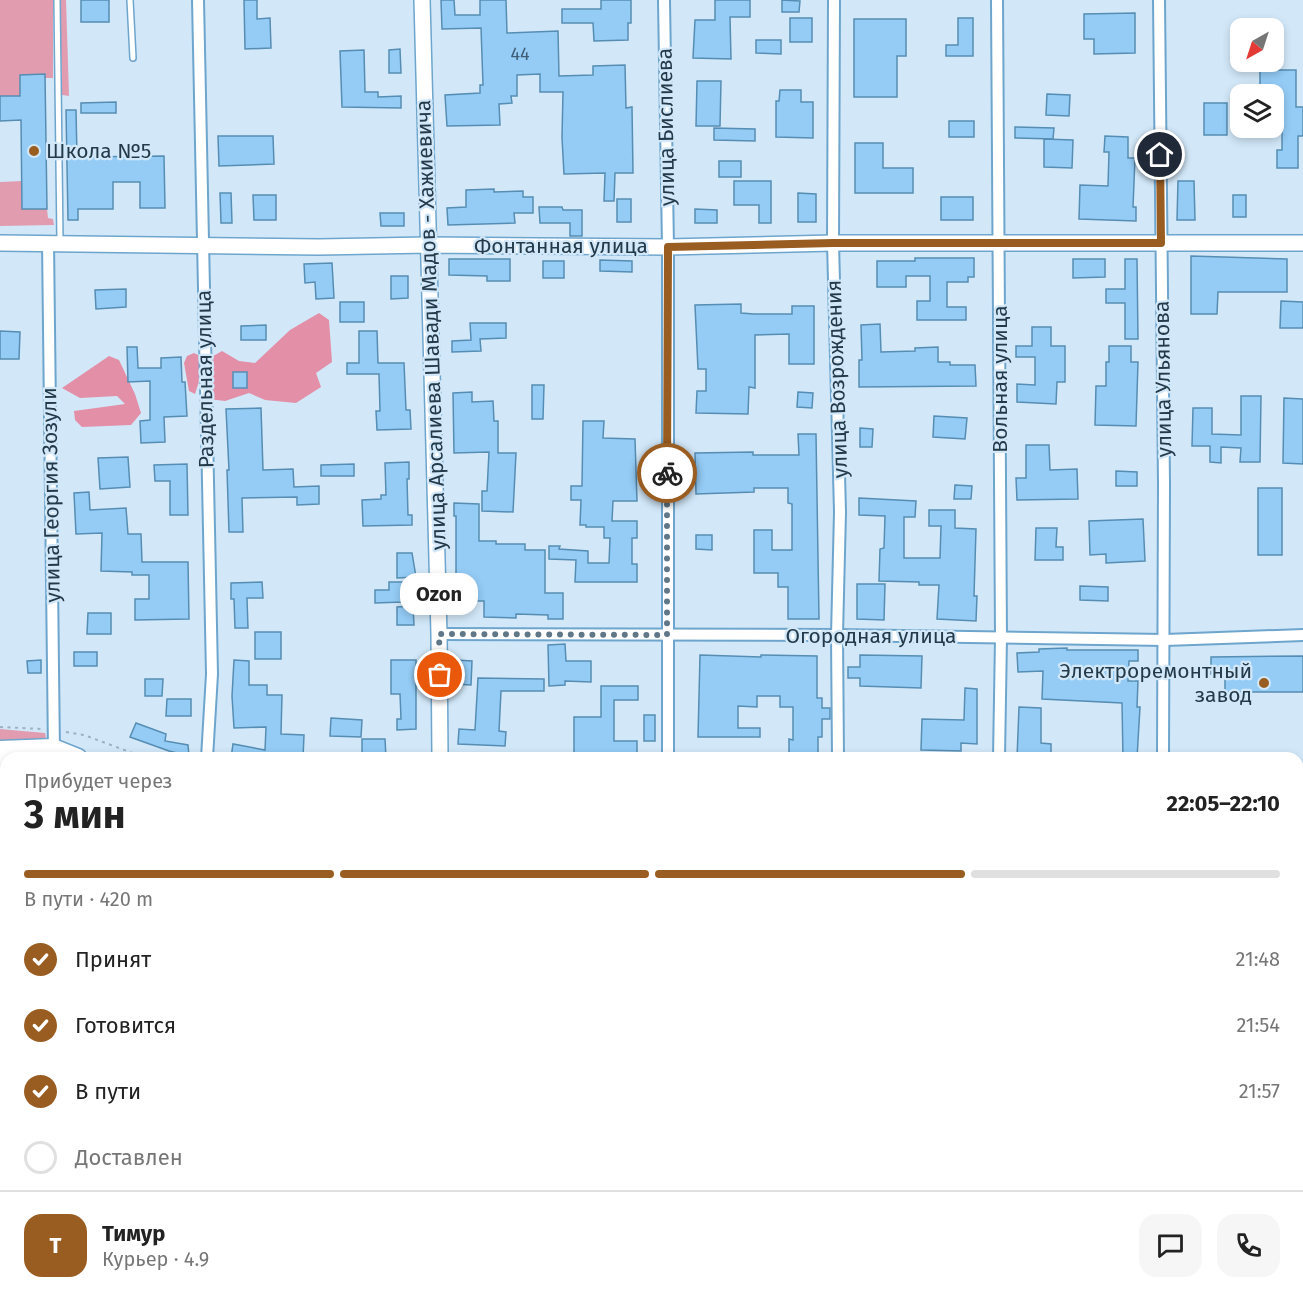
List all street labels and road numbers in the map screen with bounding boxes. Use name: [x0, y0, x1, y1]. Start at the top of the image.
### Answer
street label: улица Бислиева: [652, 48, 680, 206]
street label: улица Арсалиева Шавади Мадов - Хажиевича: [410, 99, 452, 551]
street label: Фонтанная улица: [474, 233, 648, 259]
street label: улица Возрождения: [821, 279, 853, 479]
street label: Раздельная улица: [190, 290, 220, 468]
street label: улица Ульянова: [1149, 301, 1177, 457]
street label: Вольная улица: [987, 305, 1013, 453]
street label: улица Георгия Зозули: [36, 387, 66, 603]
street label: Огородная улица: [785, 623, 957, 649]

